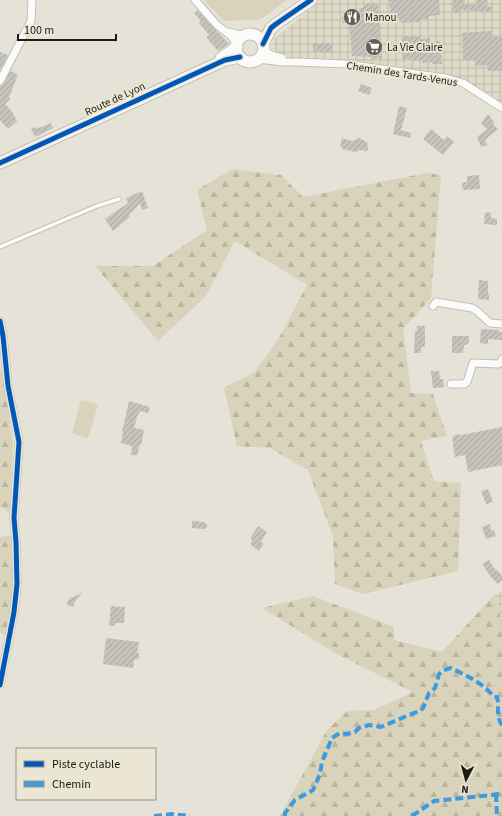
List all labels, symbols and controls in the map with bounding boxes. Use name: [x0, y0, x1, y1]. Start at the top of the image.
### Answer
restaurant icon: Manou: [342, 7, 362, 27]
place label: Manou: [365, 10, 397, 25]
scale bar: [18, 16, 116, 42]
text: 100 m: [24, 22, 54, 39]
supermarket icon: La Vie Claire: [364, 37, 384, 57]
place label: La Vie Claire: [387, 40, 443, 55]
street label: Chemin des Tards-Venus: [345, 58, 459, 90]
street label: Route de Lyon: [82, 78, 148, 120]
legend: [16, 748, 156, 800]
text: Piste cyclable: [52, 756, 120, 773]
north arrow: [446, 760, 486, 800]
text: Chemin: [52, 776, 91, 793]
text: N: [461, 782, 469, 797]

